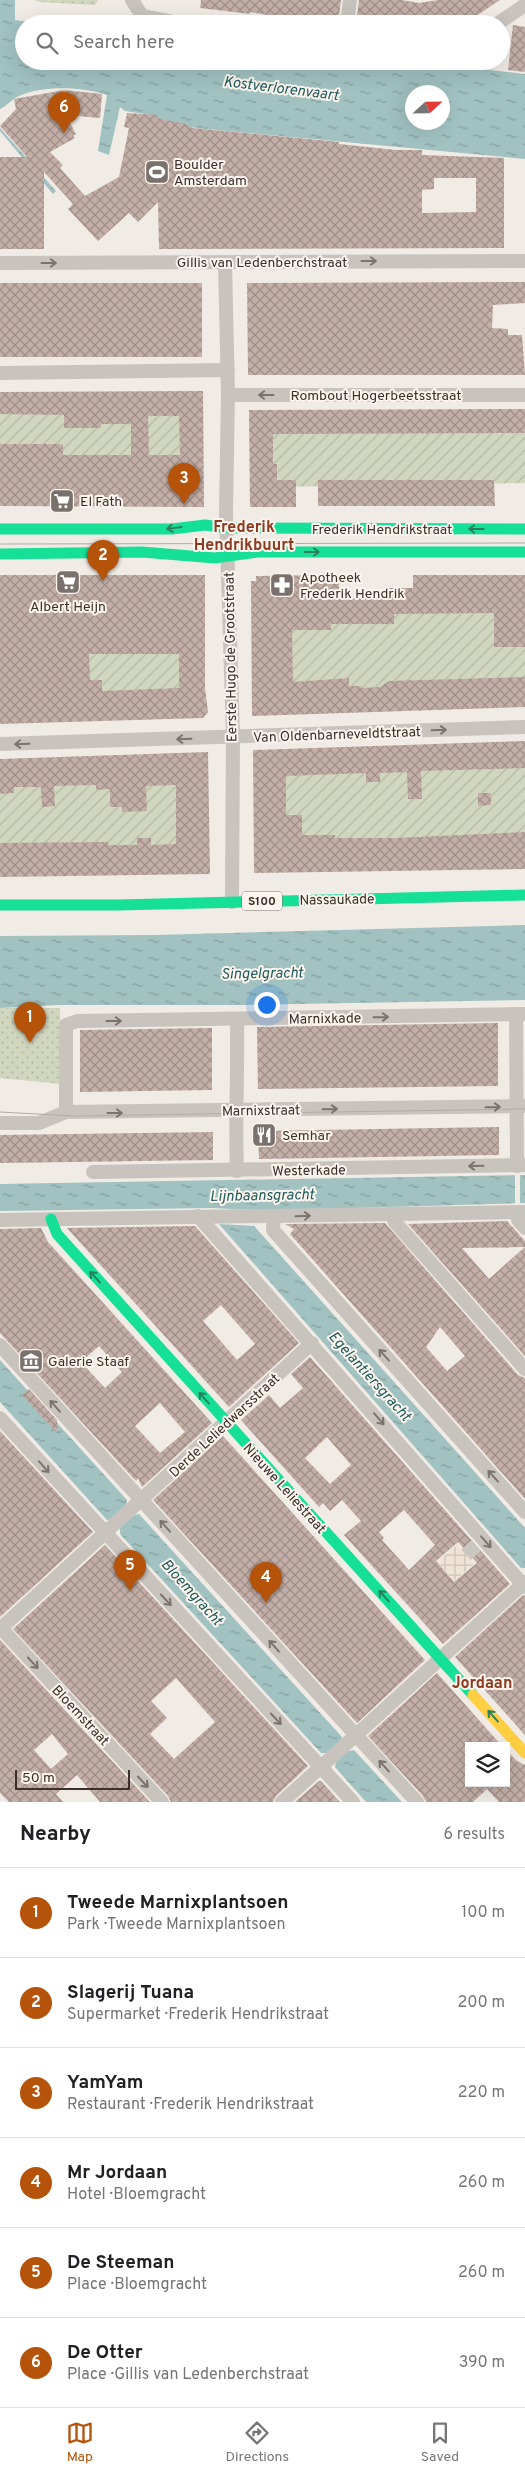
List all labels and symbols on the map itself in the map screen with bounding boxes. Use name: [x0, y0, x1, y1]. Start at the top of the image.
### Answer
water label: Kostverlorenvaart: [222, 73, 340, 106]
north arrow: [405, 85, 450, 130]
pin: 6: [48, 92, 80, 133]
place label: Boulder Amsterdam: [174, 157, 247, 190]
sports icon: Boulder Amsterdam: [144, 159, 170, 185]
street label: Gillis van Ledenberchstraat: [177, 255, 347, 272]
one-way arrow: [360, 256, 376, 266]
one-way arrow: [40, 258, 56, 268]
street label: Rombout Hogerbeetsstraat: [291, 388, 461, 405]
one-way arrow: [259, 390, 275, 400]
pin: 3: [168, 463, 200, 504]
supermarket icon: El Fath: [49, 488, 75, 514]
place label: El Fath: [80, 494, 122, 511]
district label: Frederik Hendrikbuurt: [194, 518, 294, 556]
street label: Frederik Hendrikstraat: [312, 522, 452, 539]
one-way arrow: [167, 523, 183, 533]
one-way arrow: [469, 524, 485, 534]
pin: 2: [87, 540, 119, 581]
one-way arrow: [304, 547, 320, 557]
supermarket icon: Albert Heijn: [55, 569, 81, 595]
place label: Apotheek Frederik Hendrik: [300, 570, 405, 603]
street label: Eerste Hugo de Grootstraat: [222, 572, 241, 742]
pharmacy icon: Apotheek Frederik Hendrik: [269, 572, 295, 598]
place label: Albert Heijn: [30, 599, 106, 616]
street label: Van Oldenbarneveldtstraat: [253, 724, 421, 747]
one-way arrow: [430, 725, 447, 735]
one-way arrow: [176, 734, 192, 744]
one-way arrow: [14, 739, 30, 748]
road number: S100: [242, 891, 282, 910]
street label: Nassaukade: [299, 891, 375, 910]
water label: Singelgracht: [221, 964, 304, 985]
your location: [254, 992, 280, 1018]
pin: 1: [14, 1002, 46, 1043]
street label: Marnixkade: [289, 1010, 361, 1029]
one-way arrow: [373, 1012, 389, 1022]
one-way arrow: [106, 1016, 122, 1026]
street label: Marnixstraat: [222, 1102, 300, 1121]
one-way arrow: [484, 1102, 500, 1112]
one-way arrow: [322, 1104, 338, 1114]
one-way arrow: [107, 1108, 123, 1117]
restaurant icon: Semhar: [251, 1122, 277, 1148]
place label: Semhar: [282, 1128, 331, 1145]
street label: Westerkade: [272, 1162, 346, 1181]
one-way arrow: [469, 1162, 485, 1171]
water label: Lijnbaansgracht: [210, 1186, 315, 1207]
one-way arrow: [295, 1212, 311, 1221]
one-way arrow: [89, 1270, 101, 1283]
water label: Egelantiersgracht: [324, 1328, 415, 1426]
museum icon: Galerie Staaf: [18, 1348, 44, 1374]
one-way arrow: [379, 1348, 390, 1361]
place label: Galerie Staaf: [48, 1354, 129, 1371]
street label: Derde Leliedwarsstraat: [166, 1371, 284, 1482]
one-way arrow: [198, 1391, 210, 1404]
one-way arrow: [49, 1399, 61, 1412]
one-way arrow: [373, 1413, 385, 1426]
street label: Nieuwe Leliestraat: [239, 1440, 329, 1538]
one-way arrow: [38, 1460, 50, 1473]
one-way arrow: [487, 1470, 498, 1483]
one-way arrow: [159, 1519, 171, 1532]
one-way arrow: [480, 1535, 492, 1548]
pin: 5: [114, 1550, 146, 1591]
water label: Bloemgracht: [156, 1556, 226, 1631]
pin: 4: [250, 1562, 282, 1603]
one-way arrow: [378, 1589, 390, 1602]
one-way arrow: [160, 1593, 172, 1606]
one-way arrow: [269, 1639, 280, 1652]
one-way arrow: [27, 1657, 39, 1669]
district label: Jordaan: [452, 1674, 512, 1694]
street label: Bloemstraat: [48, 1682, 112, 1750]
one-way arrow: [487, 1710, 498, 1723]
one-way arrow: [270, 1712, 282, 1725]
one-way arrow: [378, 1759, 390, 1772]
scale bar: [15, 1767, 130, 1790]
one-way arrow: [137, 1776, 149, 1789]

